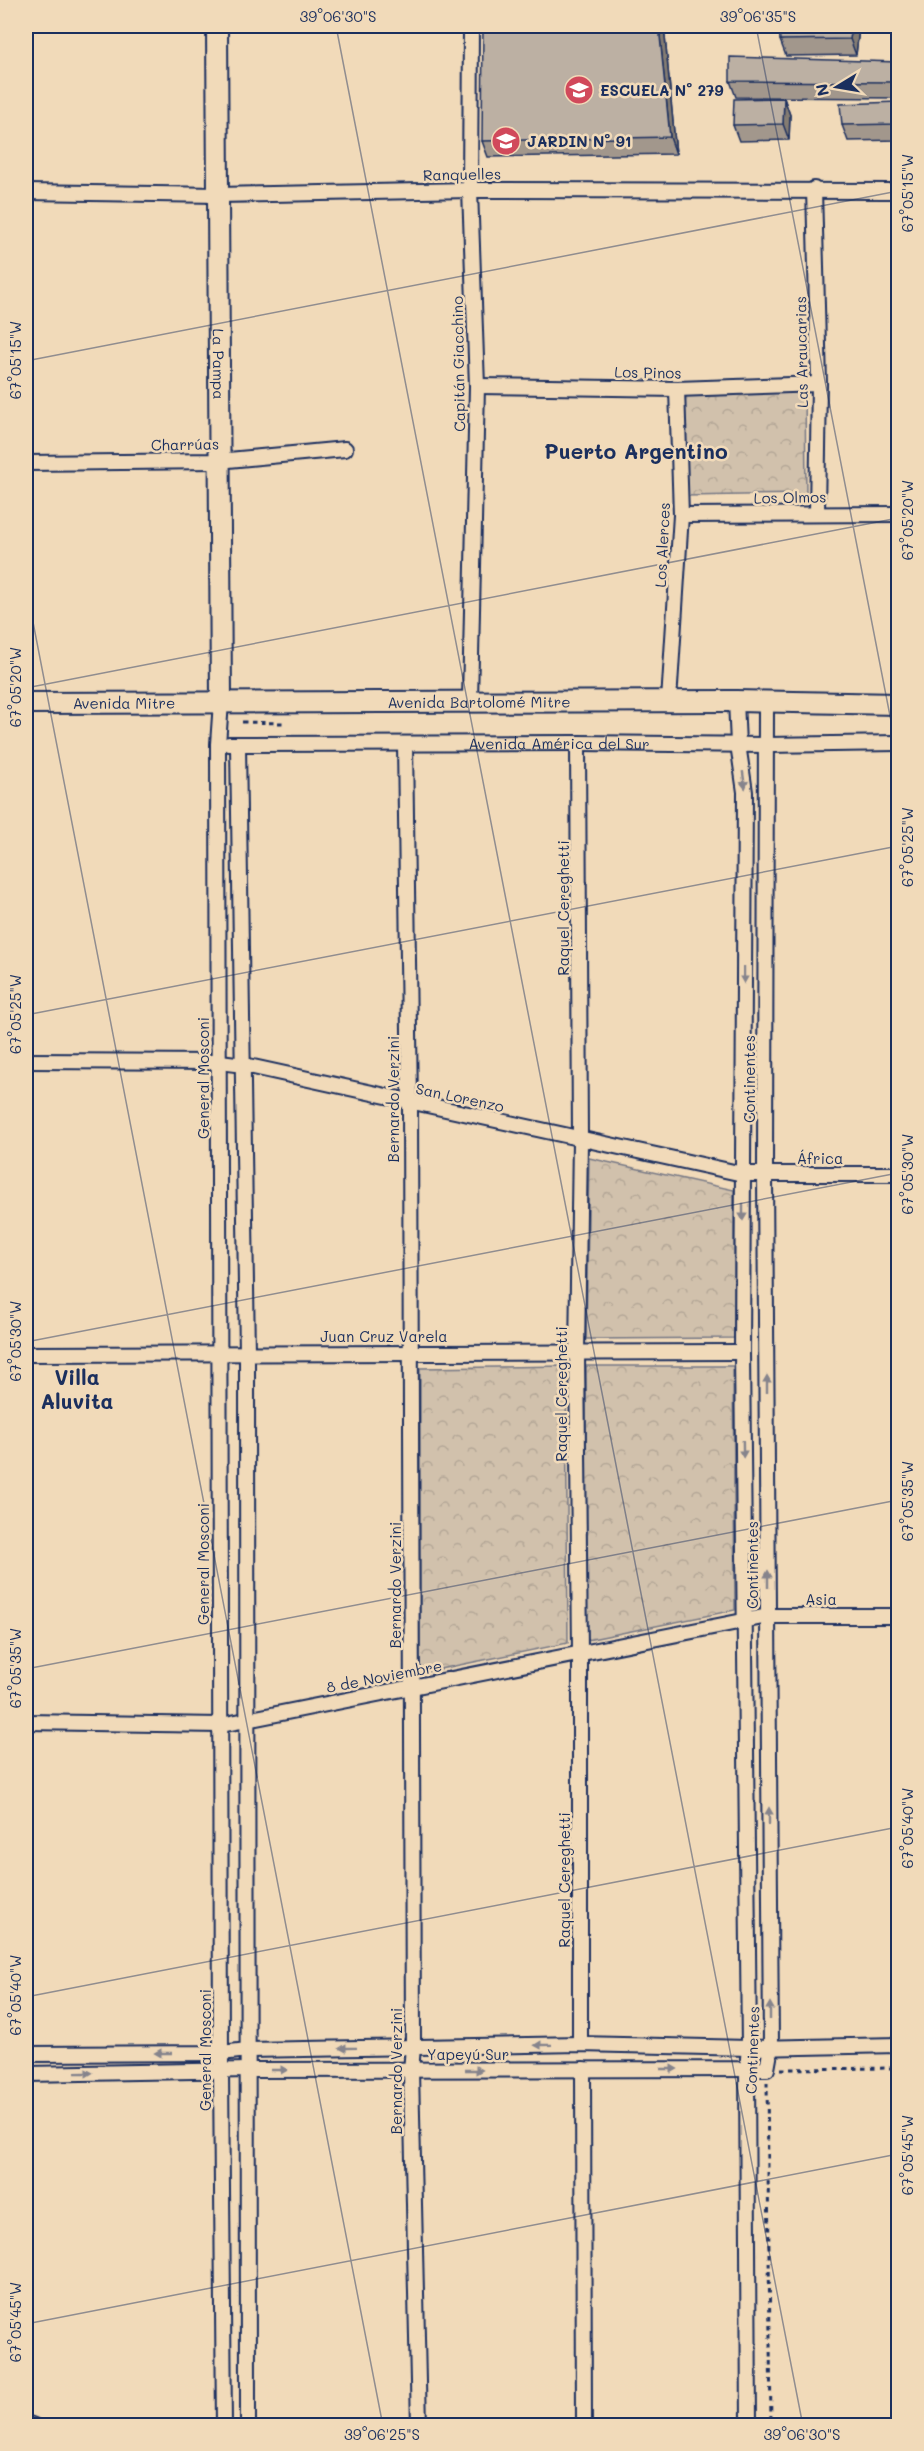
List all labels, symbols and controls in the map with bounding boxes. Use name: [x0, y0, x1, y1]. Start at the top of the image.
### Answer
text: 39°06'30"S: [300, 6, 376, 26]
text: 39°06'35"S: [720, 6, 796, 26]
north arrow: [807, 57, 867, 117]
school or university icon: ESCUELA N° 279: [563, 74, 595, 106]
place label: ESCUELA N° 279: [600, 80, 723, 100]
text: N: [810, 82, 833, 98]
school or university icon: JARDIN N° 91: [490, 125, 522, 157]
place label: JARDIN N° 91: [527, 131, 631, 151]
text: 67°05'15"W: [897, 154, 917, 232]
street label: Ranquelles: [423, 163, 501, 185]
street label: Capitán Giacchino: [447, 296, 469, 432]
street label: Las Araucarias: [790, 296, 812, 408]
text: 67°05'15"W: [5, 321, 25, 399]
street label: La Pampa: [209, 328, 229, 400]
street label: Los Pinos: [614, 361, 682, 383]
street label: Charrúas: [151, 433, 219, 455]
district label: Puerto Argentino: [544, 437, 728, 464]
text: 67°05'20"W: [897, 480, 917, 560]
street label: Los Olmos: [753, 486, 827, 508]
street label: Los Alerces: [650, 502, 674, 588]
text: 67°05'20"W: [5, 647, 25, 727]
street label: Avenida Bartolomé Mitre: [387, 691, 571, 712]
street label: Avenida Mitre: [73, 693, 175, 713]
street label: Avenida América del Sur: [468, 733, 650, 754]
one-way arrow: [739, 771, 748, 790]
text: 67°05'25"W: [897, 807, 917, 887]
street label: Raquel Cereghetti: [553, 840, 573, 976]
one-way arrow: [739, 966, 749, 985]
text: 67°05'25"W: [5, 974, 25, 1054]
street label: General Mosconi: [193, 1017, 213, 1139]
street label: Continentes: [739, 1035, 759, 1123]
street label: Bernardo Verzini: [383, 1036, 403, 1162]
street label: San Lorenzo: [414, 1078, 506, 1116]
text: 67°05'30"W: [897, 1133, 917, 1215]
street label: África: [797, 1148, 843, 1168]
one-way arrow: [738, 1203, 747, 1222]
text: 67°05'30"W: [5, 1300, 25, 1382]
street label: Juan Cruz Varela: [320, 1326, 448, 1346]
street label: Raquel Cereghetti: [551, 1326, 571, 1462]
district label: Villa Aluvita: [40, 1363, 114, 1414]
one-way arrow: [762, 1374, 772, 1393]
one-way arrow: [738, 1440, 748, 1459]
text: 67°05'35"W: [897, 1461, 917, 1541]
street label: General Mosconi: [193, 1503, 213, 1625]
street label: Continentes: [742, 1521, 762, 1609]
street label: Bernardo Verzini: [385, 1522, 405, 1648]
one-way arrow: [763, 1569, 773, 1588]
street label: Asia: [805, 1589, 837, 1609]
text: 67°05'35"W: [5, 1628, 25, 1708]
street label: 8 de Noviembre: [324, 1655, 444, 1697]
text: 67°05'40"W: [897, 1787, 917, 1869]
one-way arrow: [765, 1806, 774, 1825]
street label: Raquel Cereghetti: [554, 1812, 574, 1948]
text: 67°05'40"W: [5, 1954, 25, 2036]
street label: General Mosconi: [195, 1989, 215, 2111]
one-way arrow: [766, 2001, 775, 2020]
street label: Continentes: [740, 2006, 764, 2094]
street label: Bernardo Verzini: [386, 2008, 406, 2134]
one-way arrow: [534, 2040, 553, 2050]
one-way arrow: [339, 2044, 358, 2053]
street label: Yapeyú Sur: [427, 2044, 509, 2064]
one-way arrow: [153, 2048, 172, 2058]
one-way arrow: [659, 2064, 678, 2074]
one-way arrow: [269, 2065, 288, 2075]
one-way arrow: [464, 2065, 483, 2075]
one-way arrow: [74, 2068, 93, 2078]
text: 67°05'45"W: [897, 2115, 917, 2195]
text: 67°05'45"W: [5, 2282, 25, 2362]
text: 39°06'25"S: [344, 2424, 420, 2444]
text: 39°06'30"S: [764, 2424, 840, 2444]

